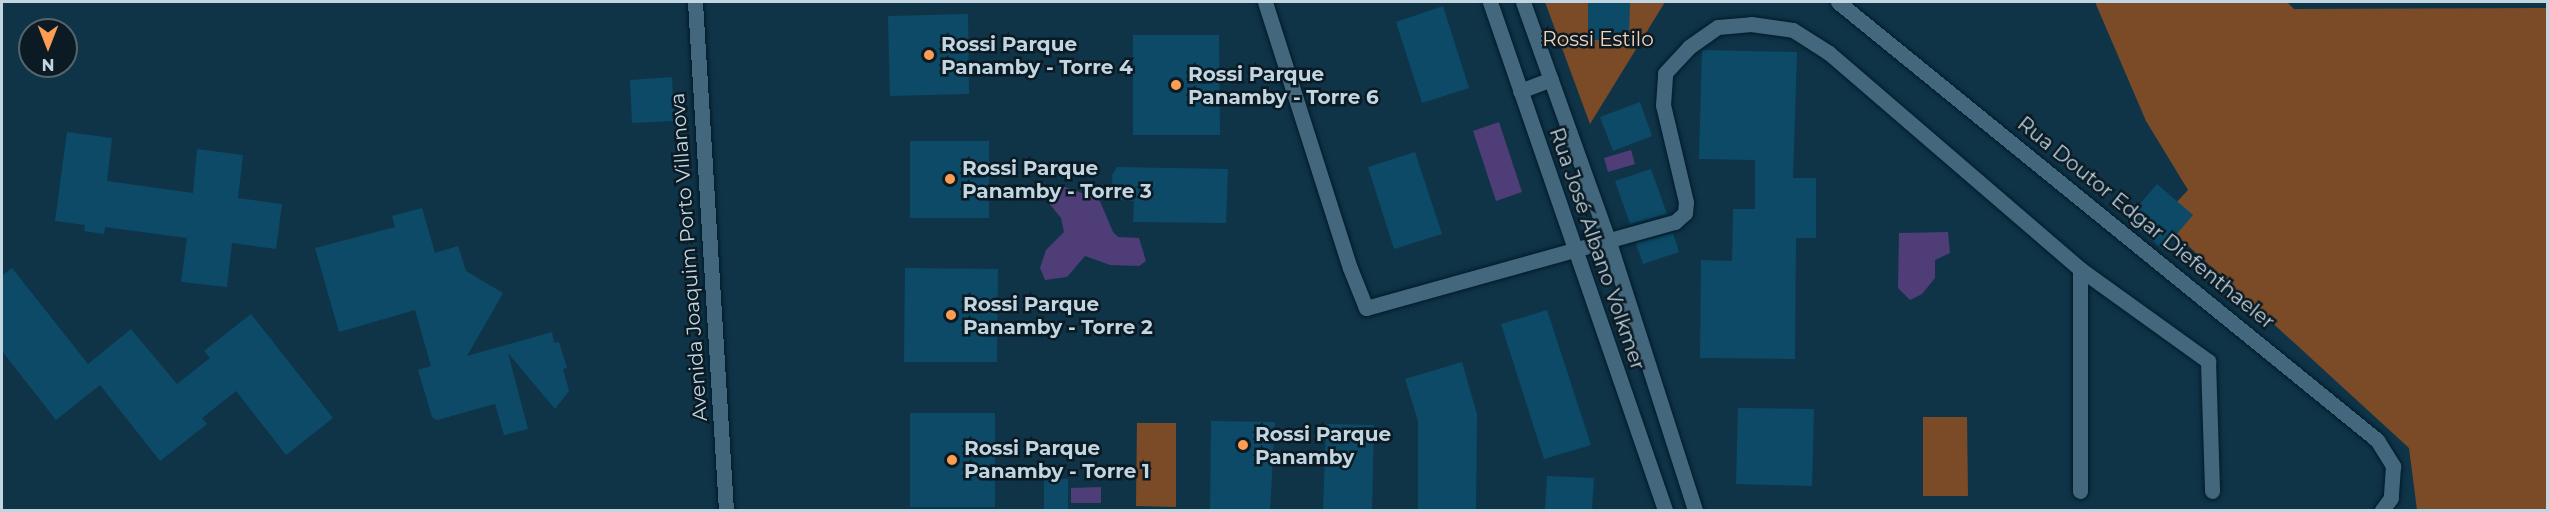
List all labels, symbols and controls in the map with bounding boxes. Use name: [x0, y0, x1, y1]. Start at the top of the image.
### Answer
north arrow: [18, 18, 78, 78]
park label: Rossi Estilo: [1542, 27, 1654, 51]
place label: Rossi Parque Panamby - Torre 4: [941, 32, 1133, 79]
marker: Rossi Parque Panamby - Torre 4: [922, 48, 936, 62]
text: N: [42, 55, 54, 74]
place label: Rossi Parque Panamby - Torre 6: [1188, 62, 1379, 109]
marker: Rossi Parque Panamby - Torre 6: [1169, 78, 1183, 92]
street label: Avenida Joaquim Porto Villanova: [666, 92, 712, 422]
street label: Rua Doutor Edgar Diefenthaeler: [2013, 112, 2279, 334]
street label: Rua José Albano Volkmer: [1544, 125, 1650, 373]
place label: Rossi Parque Panamby - Torre 3: [962, 156, 1152, 203]
marker: Rossi Parque Panamby - Torre 3: [943, 172, 957, 186]
place label: Rossi Parque Panamby - Torre 2: [963, 292, 1153, 339]
marker: Rossi Parque Panamby - Torre 2: [944, 308, 958, 322]
place label: Rossi Parque Panamby: [1255, 422, 1391, 469]
place label: Rossi Parque Panamby - Torre 1: [964, 436, 1150, 483]
marker: Rossi Parque Panamby: [1236, 438, 1250, 452]
marker: Rossi Parque Panamby - Torre 1: [945, 453, 959, 467]

